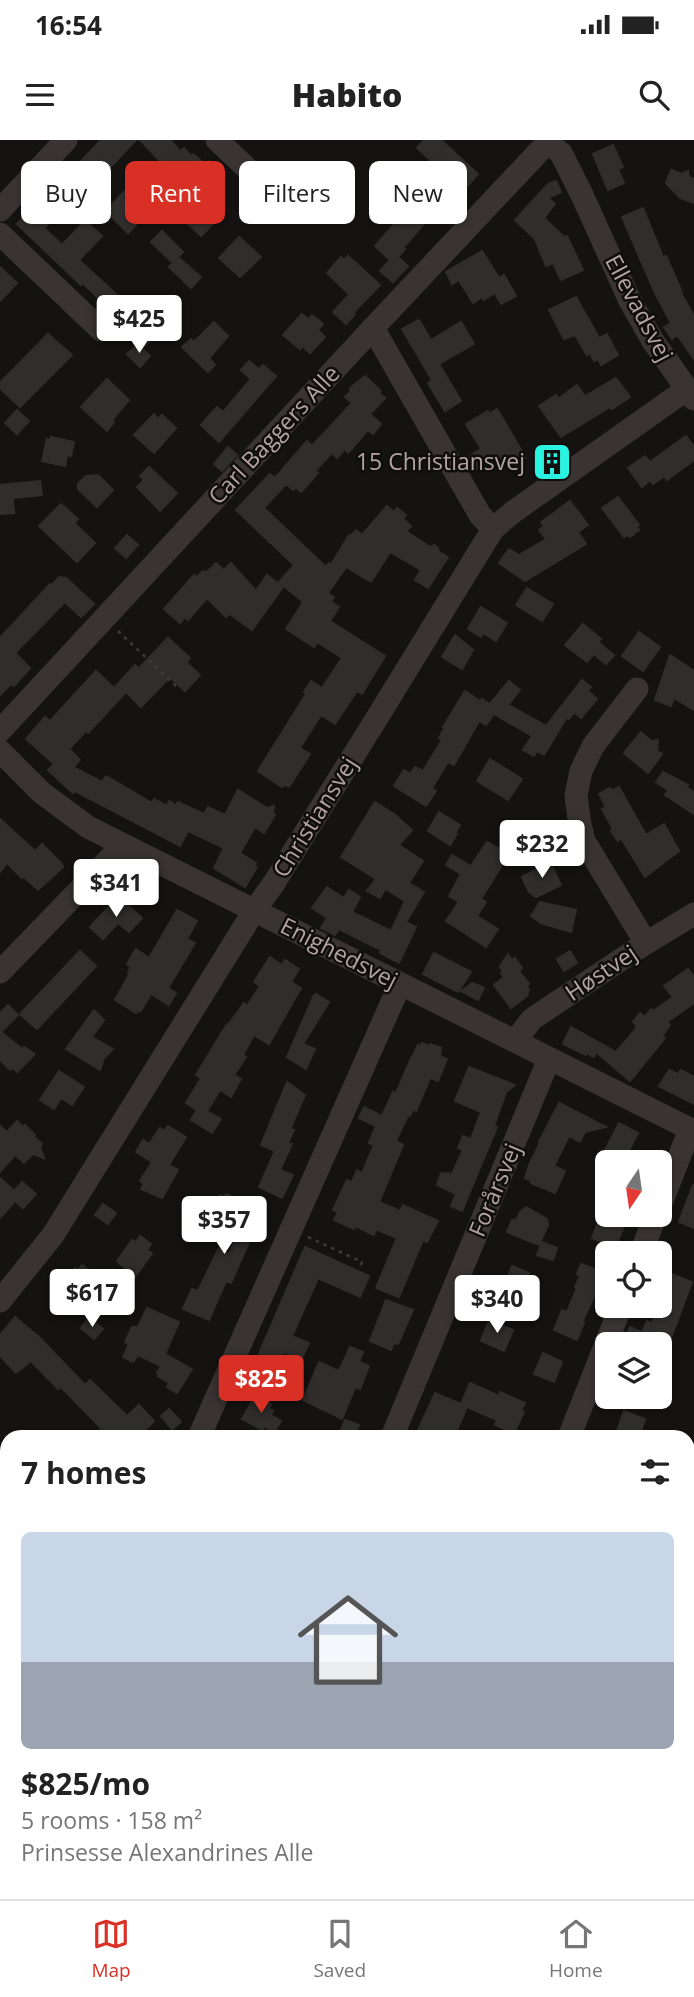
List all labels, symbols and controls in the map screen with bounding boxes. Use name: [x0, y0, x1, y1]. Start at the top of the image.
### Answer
text: 16:54: [35, 7, 102, 43]
text: Habito: [292, 73, 402, 116]
icon: menu: [21, 76, 59, 114]
icon: search: [635, 76, 673, 114]
chip: Buy: [21, 161, 111, 224]
chip: Rent: [125, 161, 225, 224]
chip: Filters: [239, 161, 355, 224]
chip: New: [369, 161, 467, 224]
street label: Ellevadsvej: [598, 248, 681, 367]
pin: $425: [98, 296, 180, 355]
text: $425: [113, 302, 165, 334]
street label: Carl Baggers Alle: [200, 358, 346, 511]
building icon: 15 Christiansvej: [531, 441, 573, 483]
place label: 15 Christiansvej: [356, 445, 525, 477]
street label: Christiansvej: [264, 750, 364, 883]
pin: $232: [501, 820, 583, 880]
text: $232: [516, 827, 568, 859]
pin: $341: [75, 860, 157, 919]
text: $341: [90, 866, 142, 898]
street label: Enighedsvej: [275, 909, 403, 995]
street label: Høstvej: [558, 936, 643, 1008]
street label: Forårsvej: [460, 1138, 528, 1241]
north arrow: [595, 1150, 672, 1227]
map controls: [595, 1150, 672, 1409]
pin: $357: [183, 1196, 265, 1256]
text: $357: [198, 1203, 250, 1235]
button: locate: [595, 1241, 672, 1318]
pin: $617: [51, 1270, 133, 1329]
text: $617: [66, 1276, 118, 1308]
pin: $340: [456, 1276, 538, 1335]
text: $340: [471, 1282, 523, 1314]
button: layers: [595, 1332, 672, 1409]
pin: $825: [220, 1356, 302, 1415]
text: $825: [235, 1362, 287, 1394]
text: 7 homes: [21, 1452, 146, 1493]
icon: filters: [636, 1453, 674, 1491]
icon: home: [285, 1577, 411, 1703]
text: $825/mo: [21, 1763, 150, 1804]
text: 5 rooms · 158 m²: [21, 1804, 202, 1836]
text: Prinsesse Alexandrines Alle: [21, 1836, 313, 1868]
tab: Map: [91, 1915, 131, 1983]
tab: Saved: [313, 1915, 366, 1983]
tab: Home: [549, 1915, 603, 1983]

